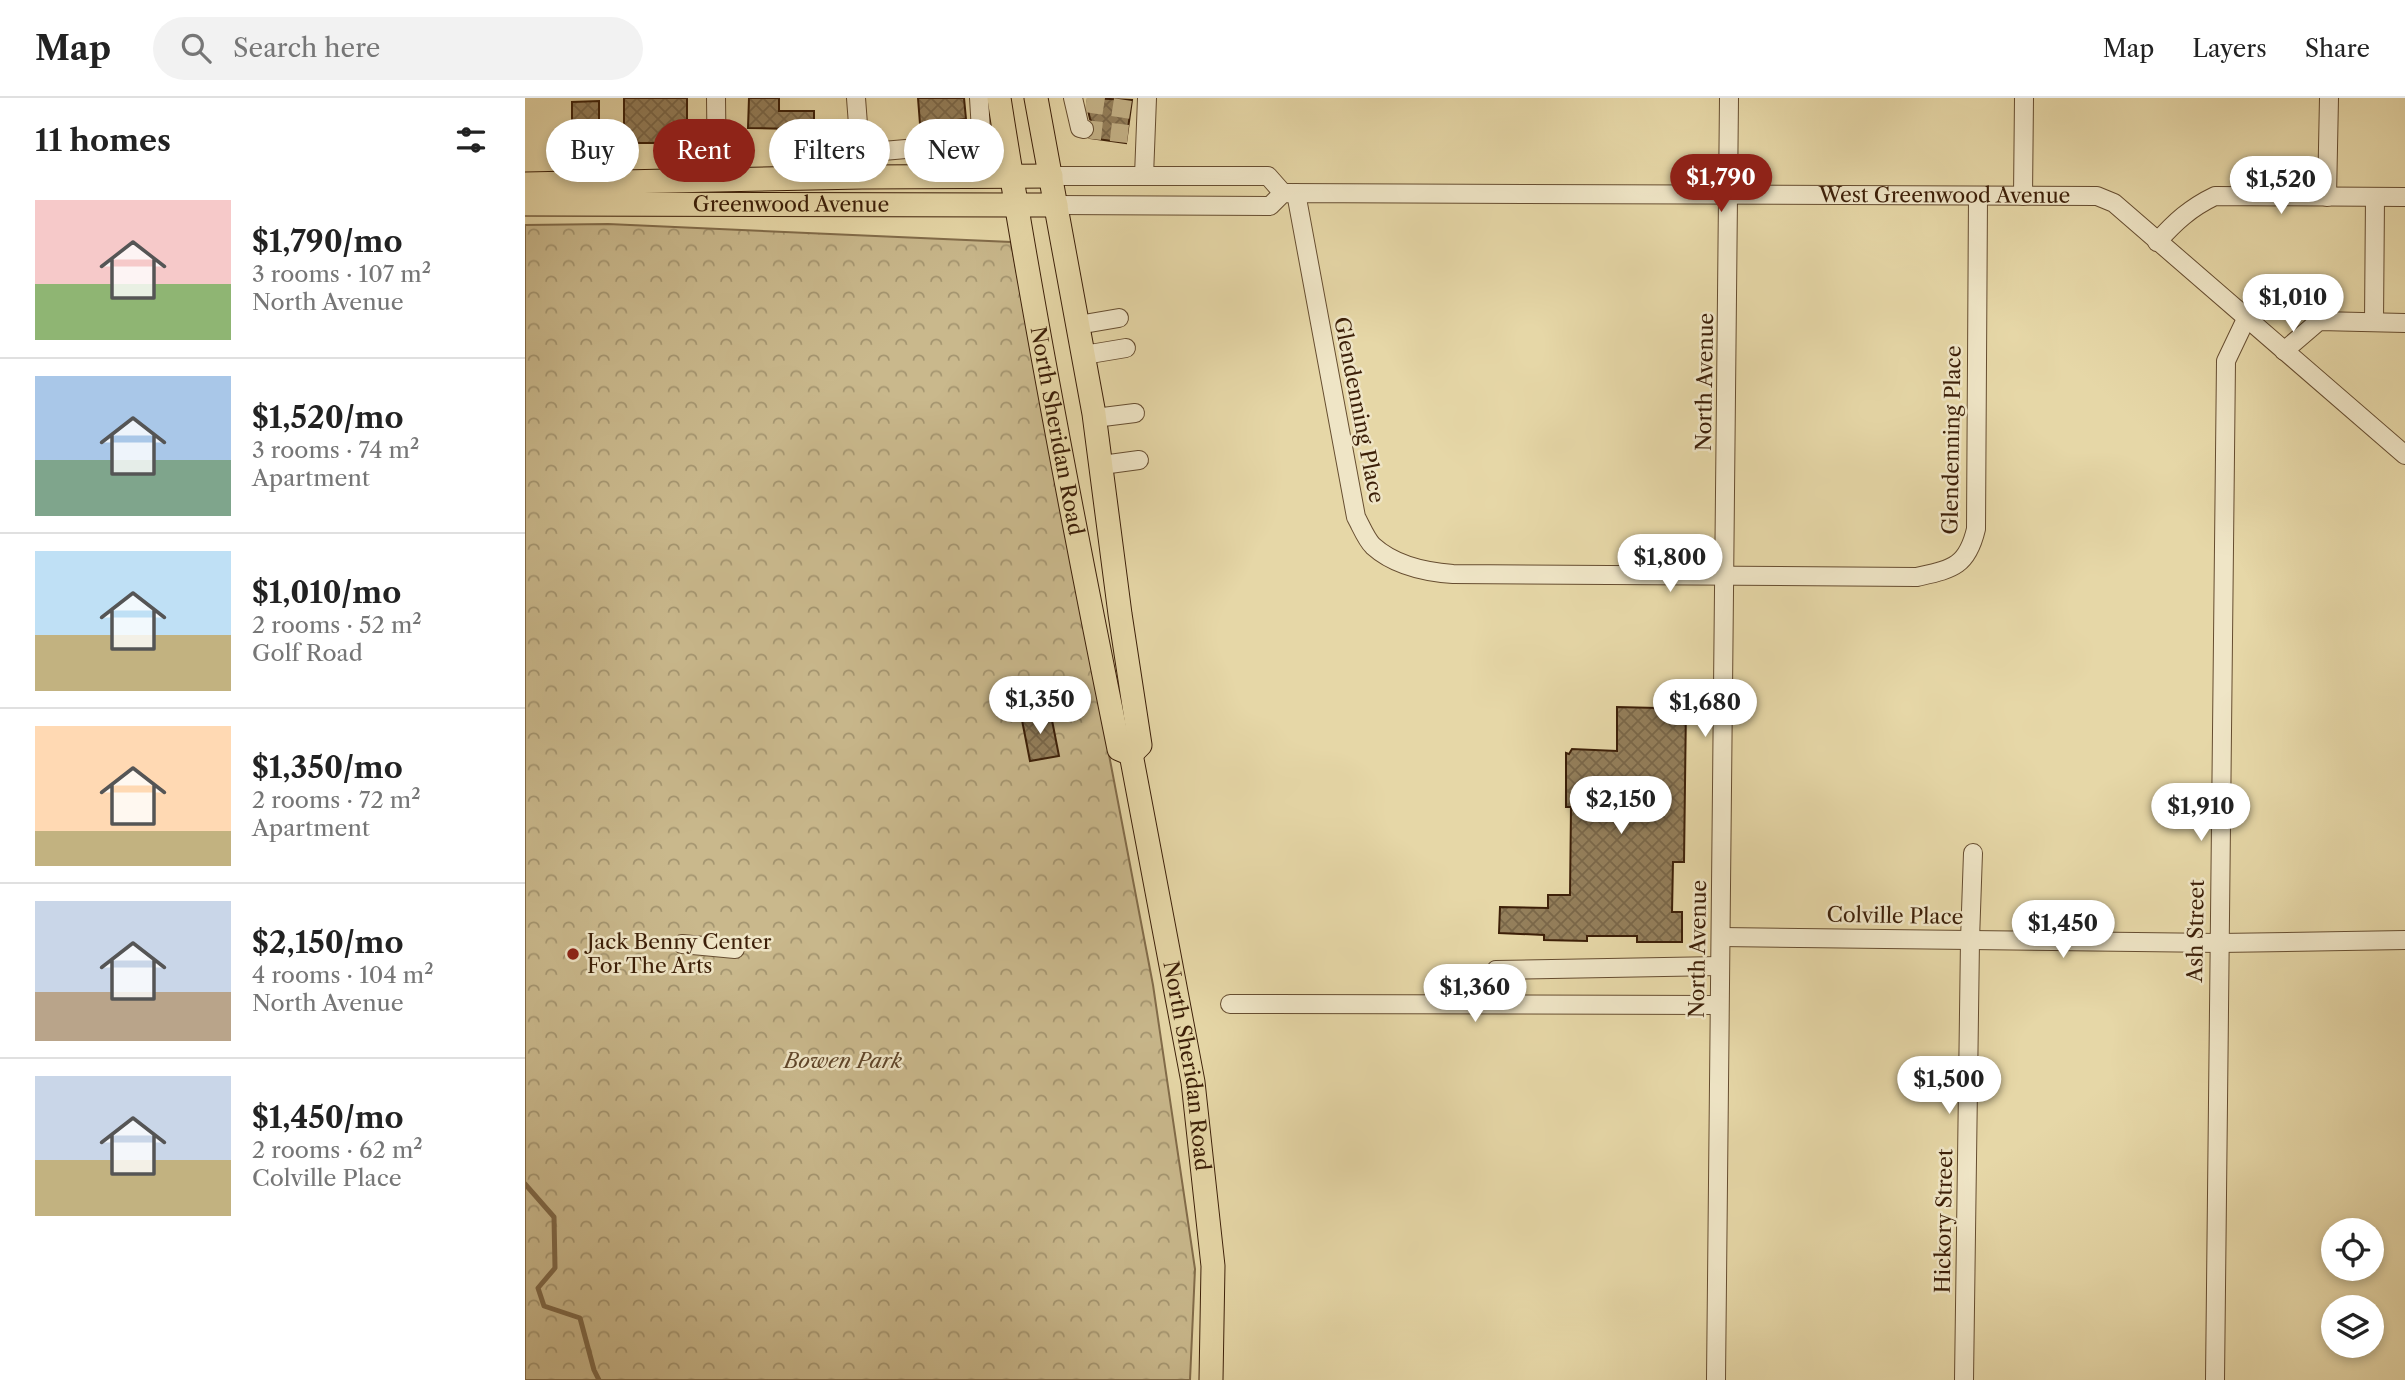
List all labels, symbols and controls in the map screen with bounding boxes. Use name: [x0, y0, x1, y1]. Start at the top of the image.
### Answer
search box: [153, 17, 643, 80]
text: Map: [35, 28, 111, 69]
icon: search: [177, 29, 215, 67]
text: Search here: [233, 32, 380, 64]
text: Map: [2103, 34, 2154, 63]
text: Layers: [2192, 34, 2267, 63]
text: Share: [2305, 34, 2370, 63]
chip: Buy: [546, 119, 639, 182]
chip: Rent: [653, 119, 755, 182]
chip: Filters: [769, 119, 890, 182]
chip: New: [904, 119, 1004, 182]
icon: filters: [452, 121, 490, 159]
text: 11 homes: [35, 122, 171, 159]
pin: $1,790: [1664, 155, 1778, 214]
pin: $1,520: [2224, 156, 2338, 216]
text: $1,790: [1686, 163, 1756, 191]
text: $1,520: [2246, 165, 2316, 193]
street label: West Greenwood Avenue: [1818, 182, 2070, 208]
street label: Greenwood Avenue: [693, 191, 889, 217]
text: $1,790/mo: [252, 223, 403, 260]
icon: home: [91, 228, 175, 312]
text: 3 rooms · 107 m²: [252, 260, 431, 288]
pin: $1,010: [2236, 274, 2350, 334]
text: $1,010: [2259, 283, 2327, 311]
text: North Avenue: [252, 288, 404, 316]
street label: North Avenue: [1691, 313, 1718, 451]
street label: Glendenning Place: [1329, 315, 1390, 505]
street label: North Sheridan Road: [1026, 324, 1089, 538]
street label: Glendenning Place: [1937, 345, 1966, 535]
text: $1,520/mo: [252, 399, 404, 436]
icon: home: [91, 404, 175, 488]
text: 3 rooms · 74 m²: [252, 436, 419, 464]
text: Apartment: [252, 464, 370, 492]
pin: $1,800: [1613, 534, 1727, 594]
text: $1,800: [1634, 543, 1706, 571]
text: $1,010/mo: [252, 574, 401, 611]
icon: home: [91, 579, 175, 663]
text: 2 rooms · 52 m²: [252, 611, 422, 639]
text: Golf Road: [252, 639, 363, 667]
pin: $1,350: [983, 676, 1097, 736]
pin: $1,680: [1648, 680, 1762, 739]
text: $1,350: [1005, 685, 1075, 713]
text: $1,680: [1669, 688, 1741, 716]
text: $1,350/mo: [252, 749, 403, 786]
icon: home: [91, 754, 175, 838]
pin: $2,150: [1564, 776, 1678, 836]
pin: $1,910: [2144, 784, 2258, 843]
text: $2,150: [1586, 785, 1656, 813]
text: 2 rooms · 72 m²: [252, 786, 421, 814]
text: $1,910: [2167, 792, 2235, 820]
text: Apartment: [252, 814, 370, 842]
street label: Ash Street: [2182, 879, 2209, 984]
street label: North Avenue: [1684, 880, 1711, 1018]
pin: $1,450: [2006, 900, 2120, 960]
street label: Colville Place: [1826, 902, 1964, 929]
text: $1,450: [2028, 909, 2098, 937]
text: $2,150/mo: [252, 924, 404, 961]
icon: home: [91, 929, 175, 1013]
place label: Jack Benny Center For The Arts: [584, 929, 772, 978]
marker: Jack Benny Center For The Arts: [565, 946, 581, 962]
street label: North Sheridan Road: [1158, 959, 1216, 1172]
text: 4 rooms · 104 m²: [252, 961, 434, 989]
pin: $1,360: [1418, 964, 1532, 1024]
text: $1,360: [1440, 973, 1510, 1001]
text: North Avenue: [252, 989, 404, 1017]
park label: Bowen Park: [782, 1048, 902, 1073]
pin: $1,500: [1892, 1056, 2006, 1116]
text: $1,500: [1913, 1065, 1985, 1093]
text: $1,450/mo: [252, 1099, 404, 1136]
icon: home: [91, 1104, 175, 1188]
text: 2 rooms · 62 m²: [252, 1136, 423, 1164]
street label: Hickory Street: [1930, 1148, 1957, 1294]
text: Colville Place: [252, 1164, 402, 1192]
map controls: [2321, 1218, 2384, 1358]
button: locate: [2321, 1218, 2384, 1281]
button: layers: [2321, 1295, 2384, 1358]

